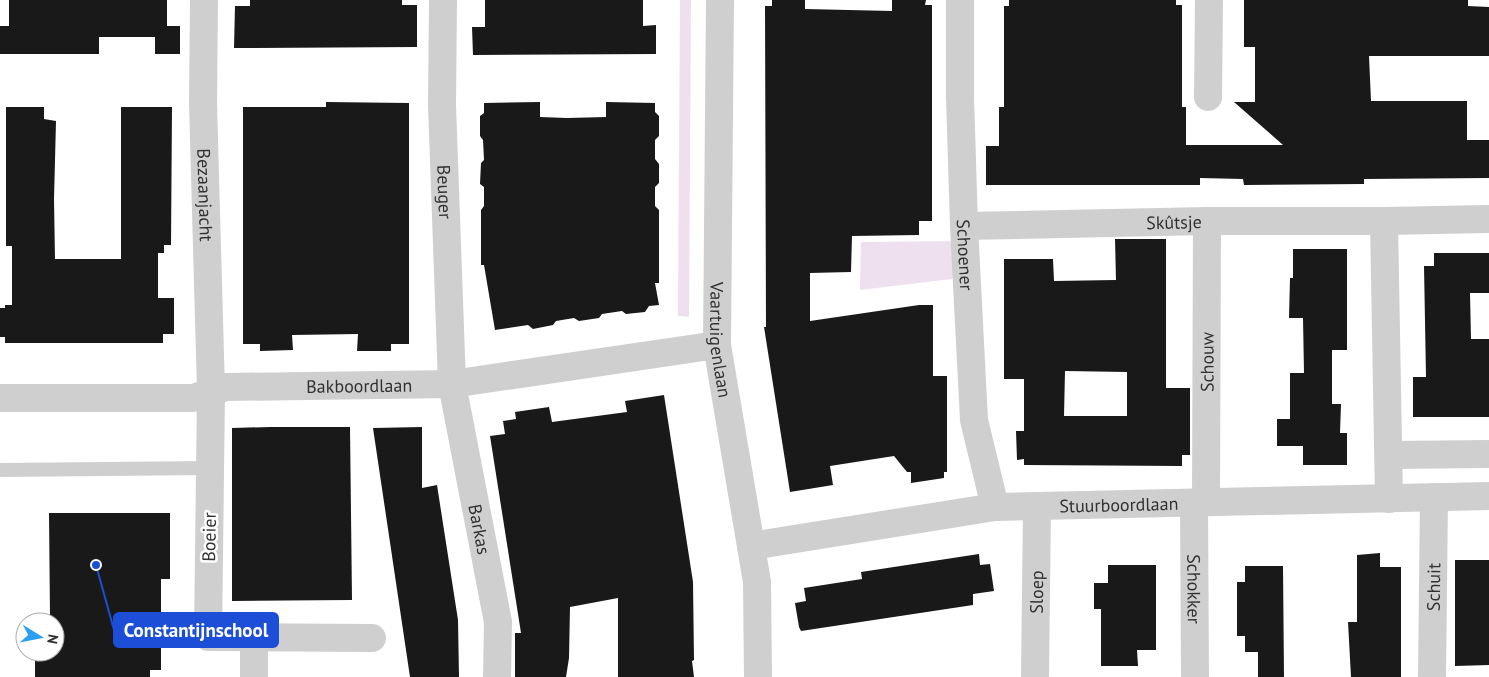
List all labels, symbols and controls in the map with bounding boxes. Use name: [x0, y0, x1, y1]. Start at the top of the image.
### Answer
street label: Bezaanjacht: [193, 148, 218, 242]
street label: Beuger: [433, 164, 458, 219]
street label: Skûtsje: [1146, 210, 1202, 234]
street label: Schoener: [952, 219, 979, 291]
street label: Vaartuigenlaan: [705, 281, 737, 399]
street label: Schouw: [1195, 331, 1218, 392]
street label: Bakboordlaan: [306, 373, 412, 397]
street label: Stuurboordlaan: [1059, 491, 1179, 517]
street label: Barkas: [464, 502, 496, 556]
street label: Boeier: [197, 512, 221, 562]
street label: Schokker: [1183, 554, 1206, 624]
street label: Schuit: [1421, 563, 1445, 611]
street label: Sloep: [1024, 570, 1048, 614]
north arrow: [15, 612, 65, 662]
callout: Constantijnschool: [114, 613, 278, 647]
text: Constantijnschool: [124, 618, 269, 642]
text: N: [43, 633, 62, 645]

